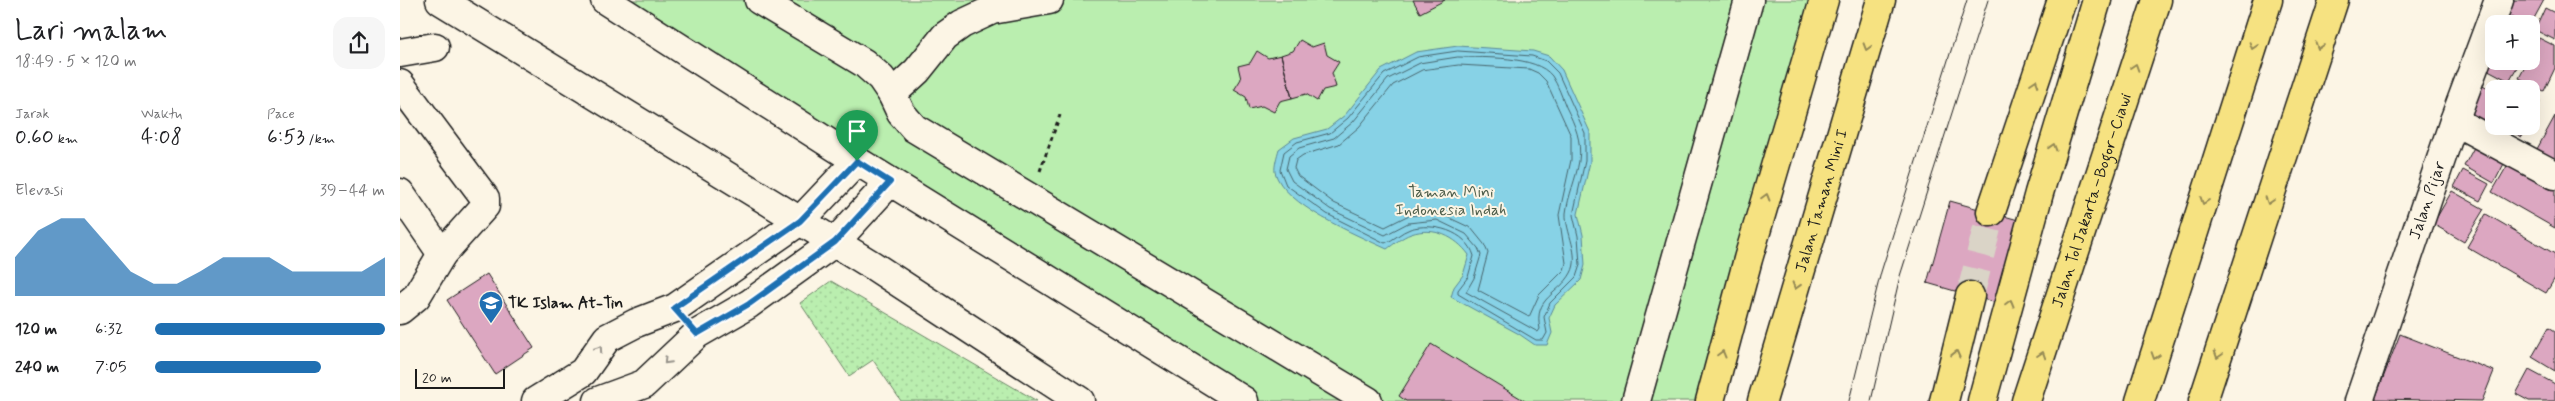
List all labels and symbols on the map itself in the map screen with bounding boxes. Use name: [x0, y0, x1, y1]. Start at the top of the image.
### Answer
one-way arrow: [1863, 42, 1873, 50]
one-way arrow: [2249, 42, 2259, 50]
one-way arrow: [2315, 42, 2325, 50]
one-way arrow: [2130, 63, 2140, 72]
one-way arrow: [2029, 79, 2039, 88]
street label: Jalan Tol Jakarta–Bogor–Ciawi: [2047, 90, 2136, 310]
pin: [836, 110, 878, 161]
street label: Jalan Taman Mini I: [1790, 126, 1853, 275]
one-way arrow: [2047, 143, 2057, 152]
street label: Jalan Pijar: [2404, 158, 2450, 242]
park label: Taman Mini Indonesia Indah: [1396, 182, 1506, 221]
one-way arrow: [1760, 194, 1770, 202]
one-way arrow: [2265, 196, 2275, 205]
one-way arrow: [2200, 197, 2210, 205]
one-way arrow: [1791, 282, 1801, 290]
school or university icon: TK Islam At-Tin: [478, 290, 504, 324]
place label: TK Islam At-Tin: [508, 293, 623, 314]
one-way arrow: [2004, 300, 2014, 308]
one-way arrow: [593, 345, 602, 354]
one-way arrow: [1950, 349, 1961, 358]
one-way arrow: [1717, 350, 1727, 358]
one-way arrow: [2036, 351, 2046, 359]
one-way arrow: [2214, 351, 2224, 359]
one-way arrow: [2150, 352, 2160, 360]
one-way arrow: [664, 355, 673, 364]
scale bar: [415, 366, 505, 389]

